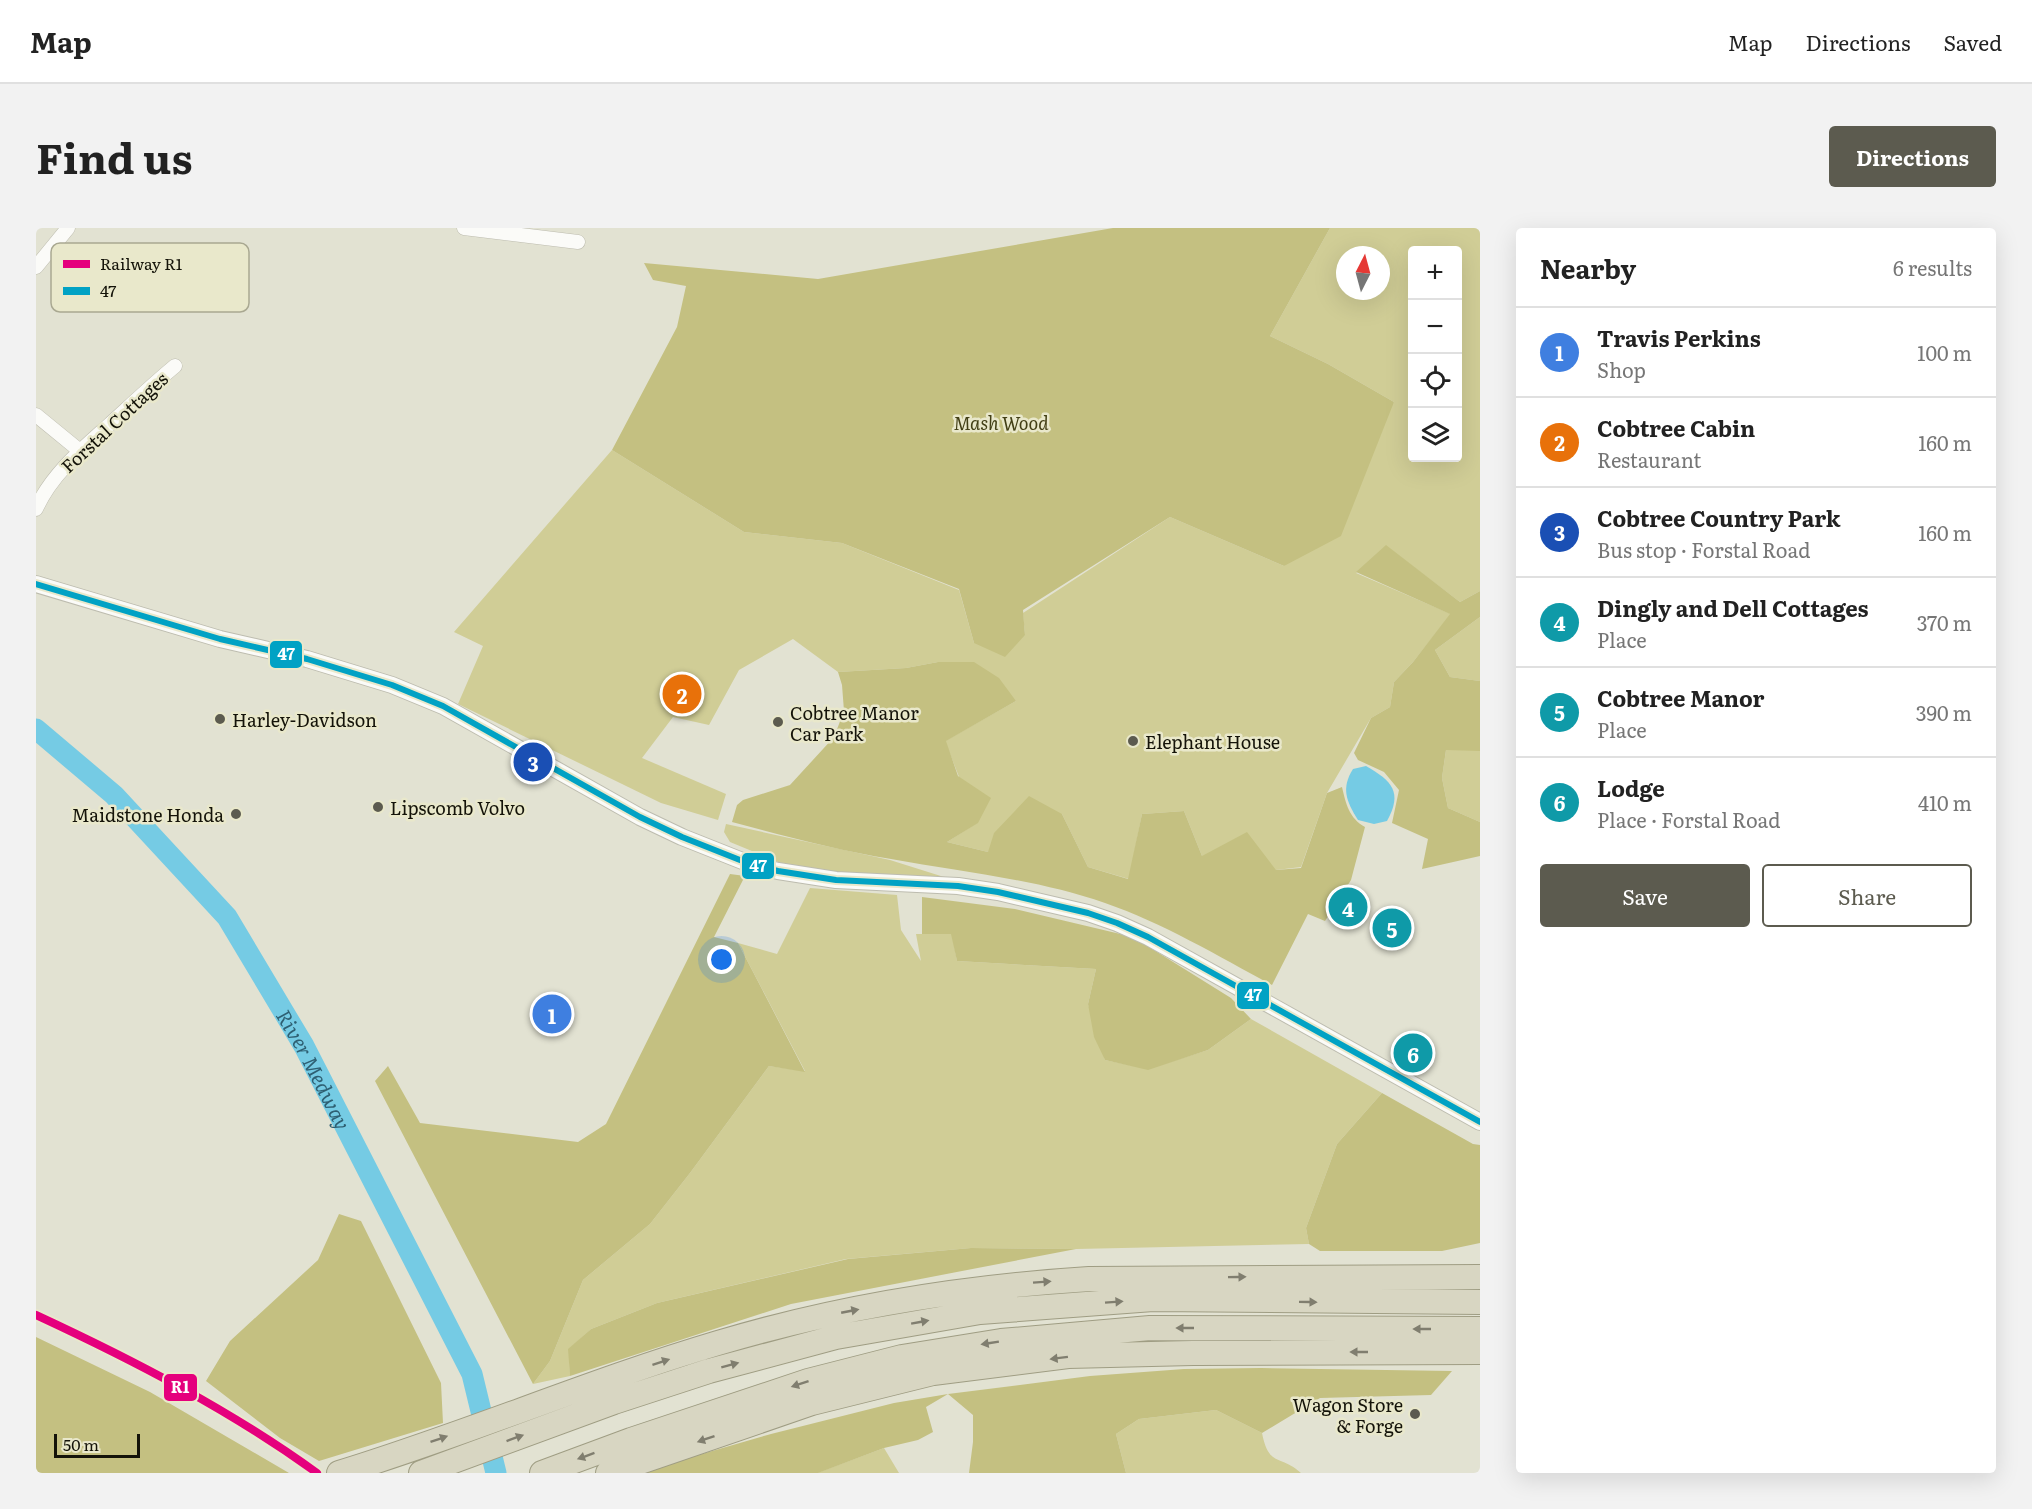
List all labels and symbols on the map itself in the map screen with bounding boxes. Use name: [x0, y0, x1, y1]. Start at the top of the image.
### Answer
legend: [51, 243, 249, 312]
north arrow: [1336, 246, 1390, 300]
text: Railway R1: [100, 251, 183, 275]
text: 47: [100, 278, 116, 302]
street label: Forstal Cottages: [55, 365, 173, 479]
park label: Mash Wood: [953, 409, 1049, 436]
line badge: 47: [269, 640, 303, 669]
text: 47: [277, 641, 295, 665]
pin: 2: [662, 672, 702, 716]
place label: Cobtree Manor Car Park: [790, 699, 919, 747]
place label: Harley-Davidson: [232, 706, 377, 733]
marker: Harley-Davidson: [213, 712, 227, 726]
marker: Cobtree Manor Car Park: [771, 715, 785, 729]
place label: Elephant House: [1145, 728, 1280, 755]
marker: Elephant House: [1126, 734, 1140, 748]
pin: 3: [514, 740, 552, 784]
place label: Lipscomb Volvo: [390, 794, 525, 821]
marker: Lipscomb Volvo: [371, 800, 385, 814]
place label: Maidstone Honda: [72, 801, 224, 828]
marker: Maidstone Honda: [229, 807, 243, 821]
line badge: 47: [741, 852, 775, 880]
text: 47: [749, 853, 767, 877]
pin: 4: [1328, 884, 1368, 930]
pin: 5: [1372, 906, 1412, 950]
your location: [707, 945, 736, 974]
line badge: 47: [1236, 981, 1270, 1010]
text: 47: [1244, 982, 1262, 1006]
pin: 1: [532, 992, 572, 1036]
water label: River Medway: [270, 1003, 359, 1134]
pin: 6: [1394, 1030, 1432, 1076]
one-way arrow: [1228, 1272, 1247, 1282]
one-way arrow: [1033, 1277, 1052, 1287]
one-way arrow: [1104, 1297, 1123, 1306]
one-way arrow: [1299, 1297, 1318, 1306]
one-way arrow: [840, 1306, 859, 1315]
one-way arrow: [911, 1318, 930, 1327]
one-way arrow: [1175, 1323, 1194, 1333]
one-way arrow: [1412, 1324, 1431, 1334]
one-way arrow: [981, 1339, 1000, 1348]
one-way arrow: [1349, 1347, 1368, 1357]
one-way arrow: [1049, 1353, 1068, 1362]
one-way arrow: [653, 1356, 671, 1366]
one-way arrow: [721, 1360, 739, 1370]
line badge: R1: [163, 1373, 198, 1402]
text: R1: [171, 1374, 190, 1398]
one-way arrow: [791, 1379, 809, 1389]
place label: Wagon Store & Forge: [1293, 1391, 1403, 1439]
marker: Wagon Store & Forge: [1408, 1407, 1422, 1421]
scale bar: [54, 1431, 140, 1458]
one-way arrow: [506, 1433, 524, 1443]
one-way arrow: [430, 1434, 448, 1444]
one-way arrow: [697, 1434, 715, 1444]
one-way arrow: [577, 1452, 595, 1462]

